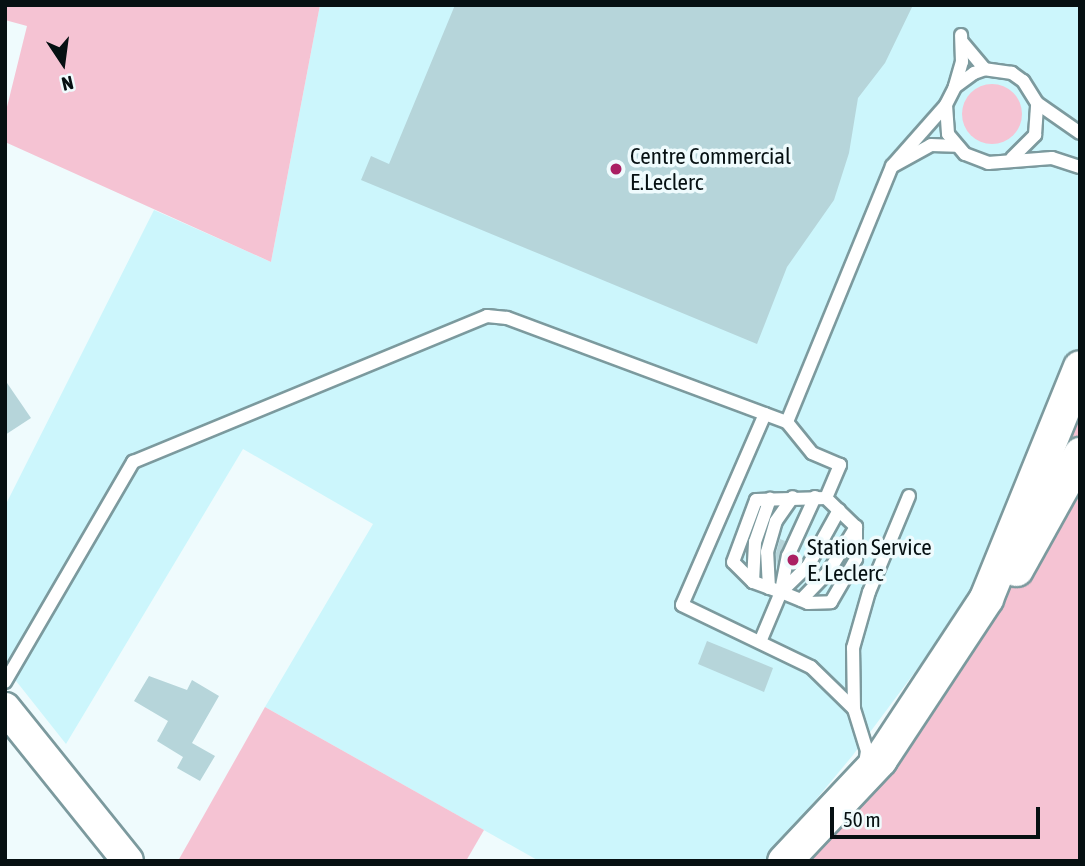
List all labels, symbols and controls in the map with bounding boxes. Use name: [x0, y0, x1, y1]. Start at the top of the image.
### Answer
north arrow: [28, 28, 98, 98]
text: N: [60, 71, 76, 95]
place label: Centre Commercial E.Leclerc: [630, 142, 791, 196]
marker: Centre Commercial E.Leclerc: [608, 161, 624, 177]
place label: Station Service E. Leclerc: [807, 533, 932, 587]
marker: Station Service E. Leclerc: [785, 552, 801, 568]
scale bar: [833, 792, 1043, 836]
text: 50 m: [843, 807, 881, 831]

